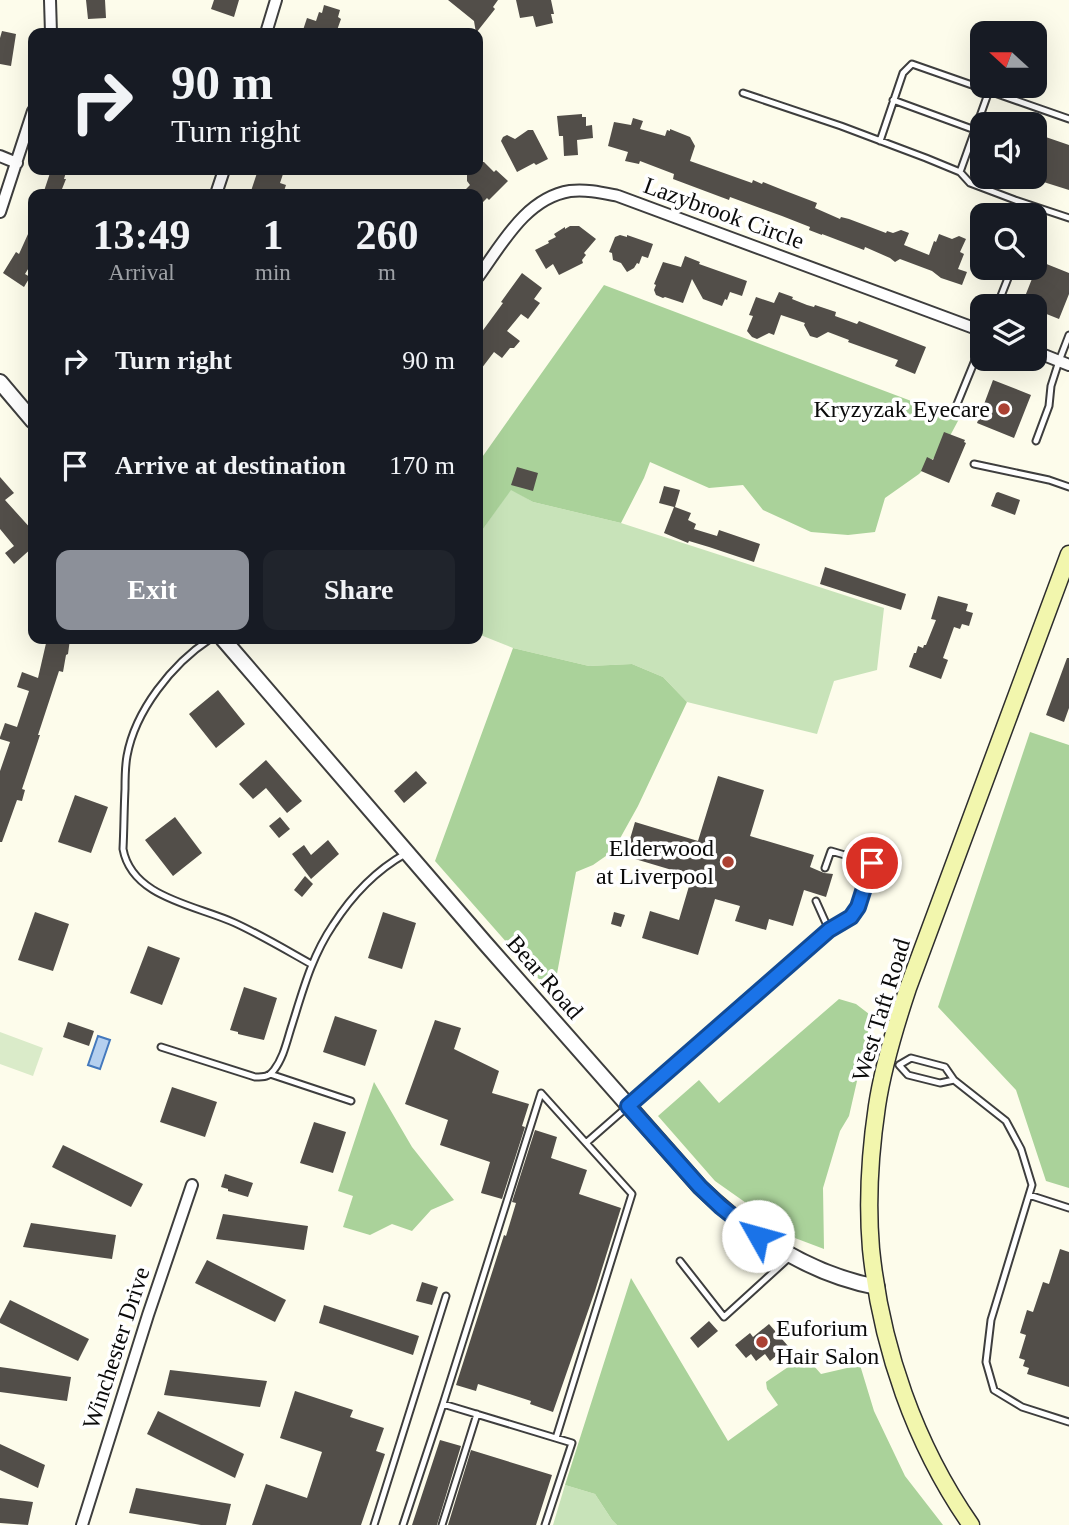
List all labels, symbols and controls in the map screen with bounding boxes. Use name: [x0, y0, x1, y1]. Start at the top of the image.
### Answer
north arrow: [970, 21, 1046, 98]
map controls: [970, 21, 1047, 371]
text: 90 m: [171, 55, 273, 110]
icon: right: [56, 56, 147, 147]
button: sound: [970, 112, 1047, 189]
text: Turn right: [171, 113, 301, 149]
street label: Lazybrook Circle: [640, 172, 808, 254]
button: search: [970, 203, 1047, 280]
text: 13:49: [93, 212, 191, 258]
text: 1: [262, 212, 283, 258]
text: 260: [355, 212, 418, 258]
text: Arrival: [108, 260, 175, 285]
text: min: [255, 260, 291, 285]
text: m: [378, 260, 396, 285]
button: layers: [970, 294, 1047, 371]
icon: right: [56, 342, 94, 380]
text: Turn right: [115, 346, 232, 375]
text: 90 m: [402, 346, 455, 375]
place label: Kryzyzak Eyecare: [813, 396, 990, 422]
marker: Kryzyzak Eyecare: [996, 401, 1012, 417]
icon: arrive: [56, 447, 94, 485]
text: Arrive at destination: [115, 451, 346, 480]
text: 170 m: [389, 451, 455, 480]
button: Exit: [56, 550, 249, 630]
button: Share: [263, 550, 455, 630]
pin: [842, 833, 902, 893]
place label: Elderwood at Liverpool: [596, 835, 714, 889]
icon: arrive: [853, 844, 891, 882]
marker: Elderwood at Liverpool: [720, 854, 736, 870]
street label: Bear Road: [502, 930, 588, 1024]
street label: West Taft Road: [847, 935, 915, 1085]
position arrow: [721, 1199, 795, 1273]
street label: Winchester Drive: [78, 1264, 154, 1432]
place label: Euforium Hair Salon: [776, 1315, 879, 1369]
marker: Euforium Hair Salon: [754, 1334, 770, 1350]

